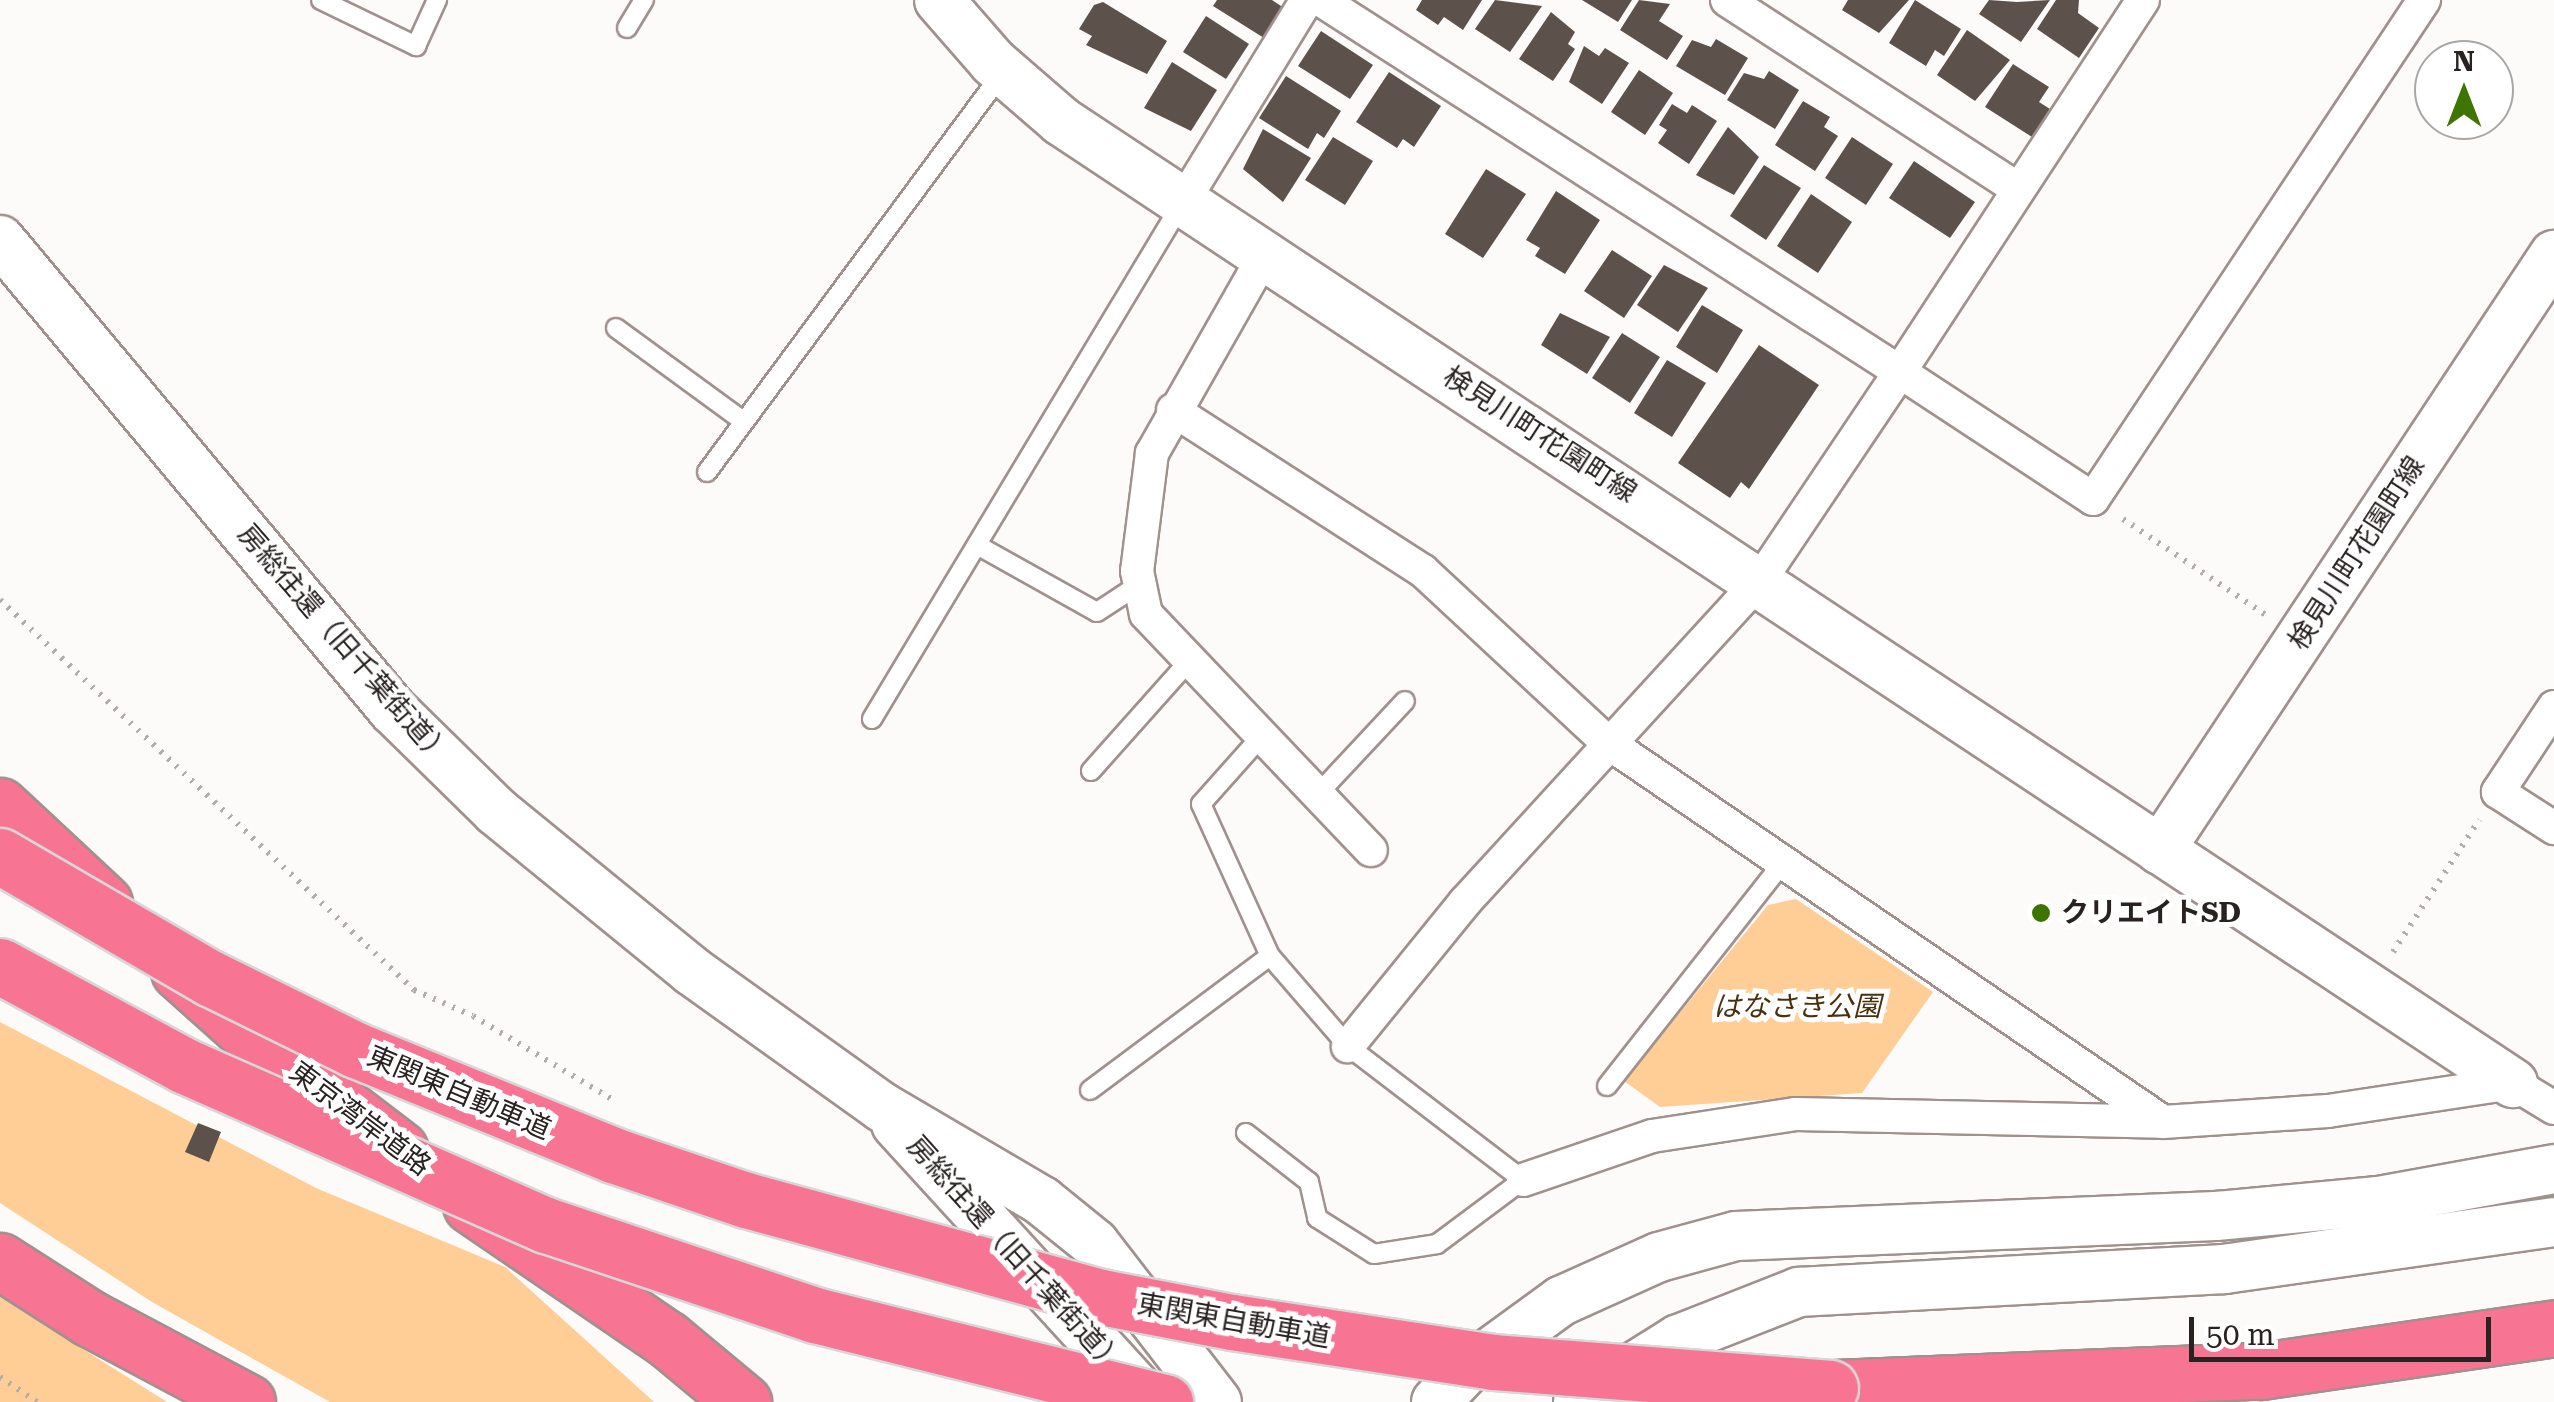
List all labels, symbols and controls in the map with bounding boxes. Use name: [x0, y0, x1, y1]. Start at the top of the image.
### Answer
north arrow: [2414, 40, 2514, 140]
text: N: [2453, 45, 2475, 78]
street label: 検見川町花園町線: [1437, 360, 1643, 510]
street label: 検見川町花園町線: [2282, 450, 2432, 656]
street label: 房総往還（旧千葉街道）: [230, 518, 458, 772]
place label: クリエイトSD: [2061, 896, 2241, 930]
marker: クリエイトSD: [2030, 902, 2052, 924]
park label: はなさき公園: [1713, 990, 1881, 1024]
street label: 東関東自動車道: [362, 1039, 556, 1147]
street label: 東京湾岸道路: [283, 1055, 437, 1183]
street label: 房総往還（旧千葉街道）: [899, 1129, 1131, 1381]
street label: 東関東自動車道: [1135, 1287, 1333, 1355]
scale bar: [2194, 1297, 2496, 1359]
text: 50 m: [2206, 1317, 2275, 1352]

